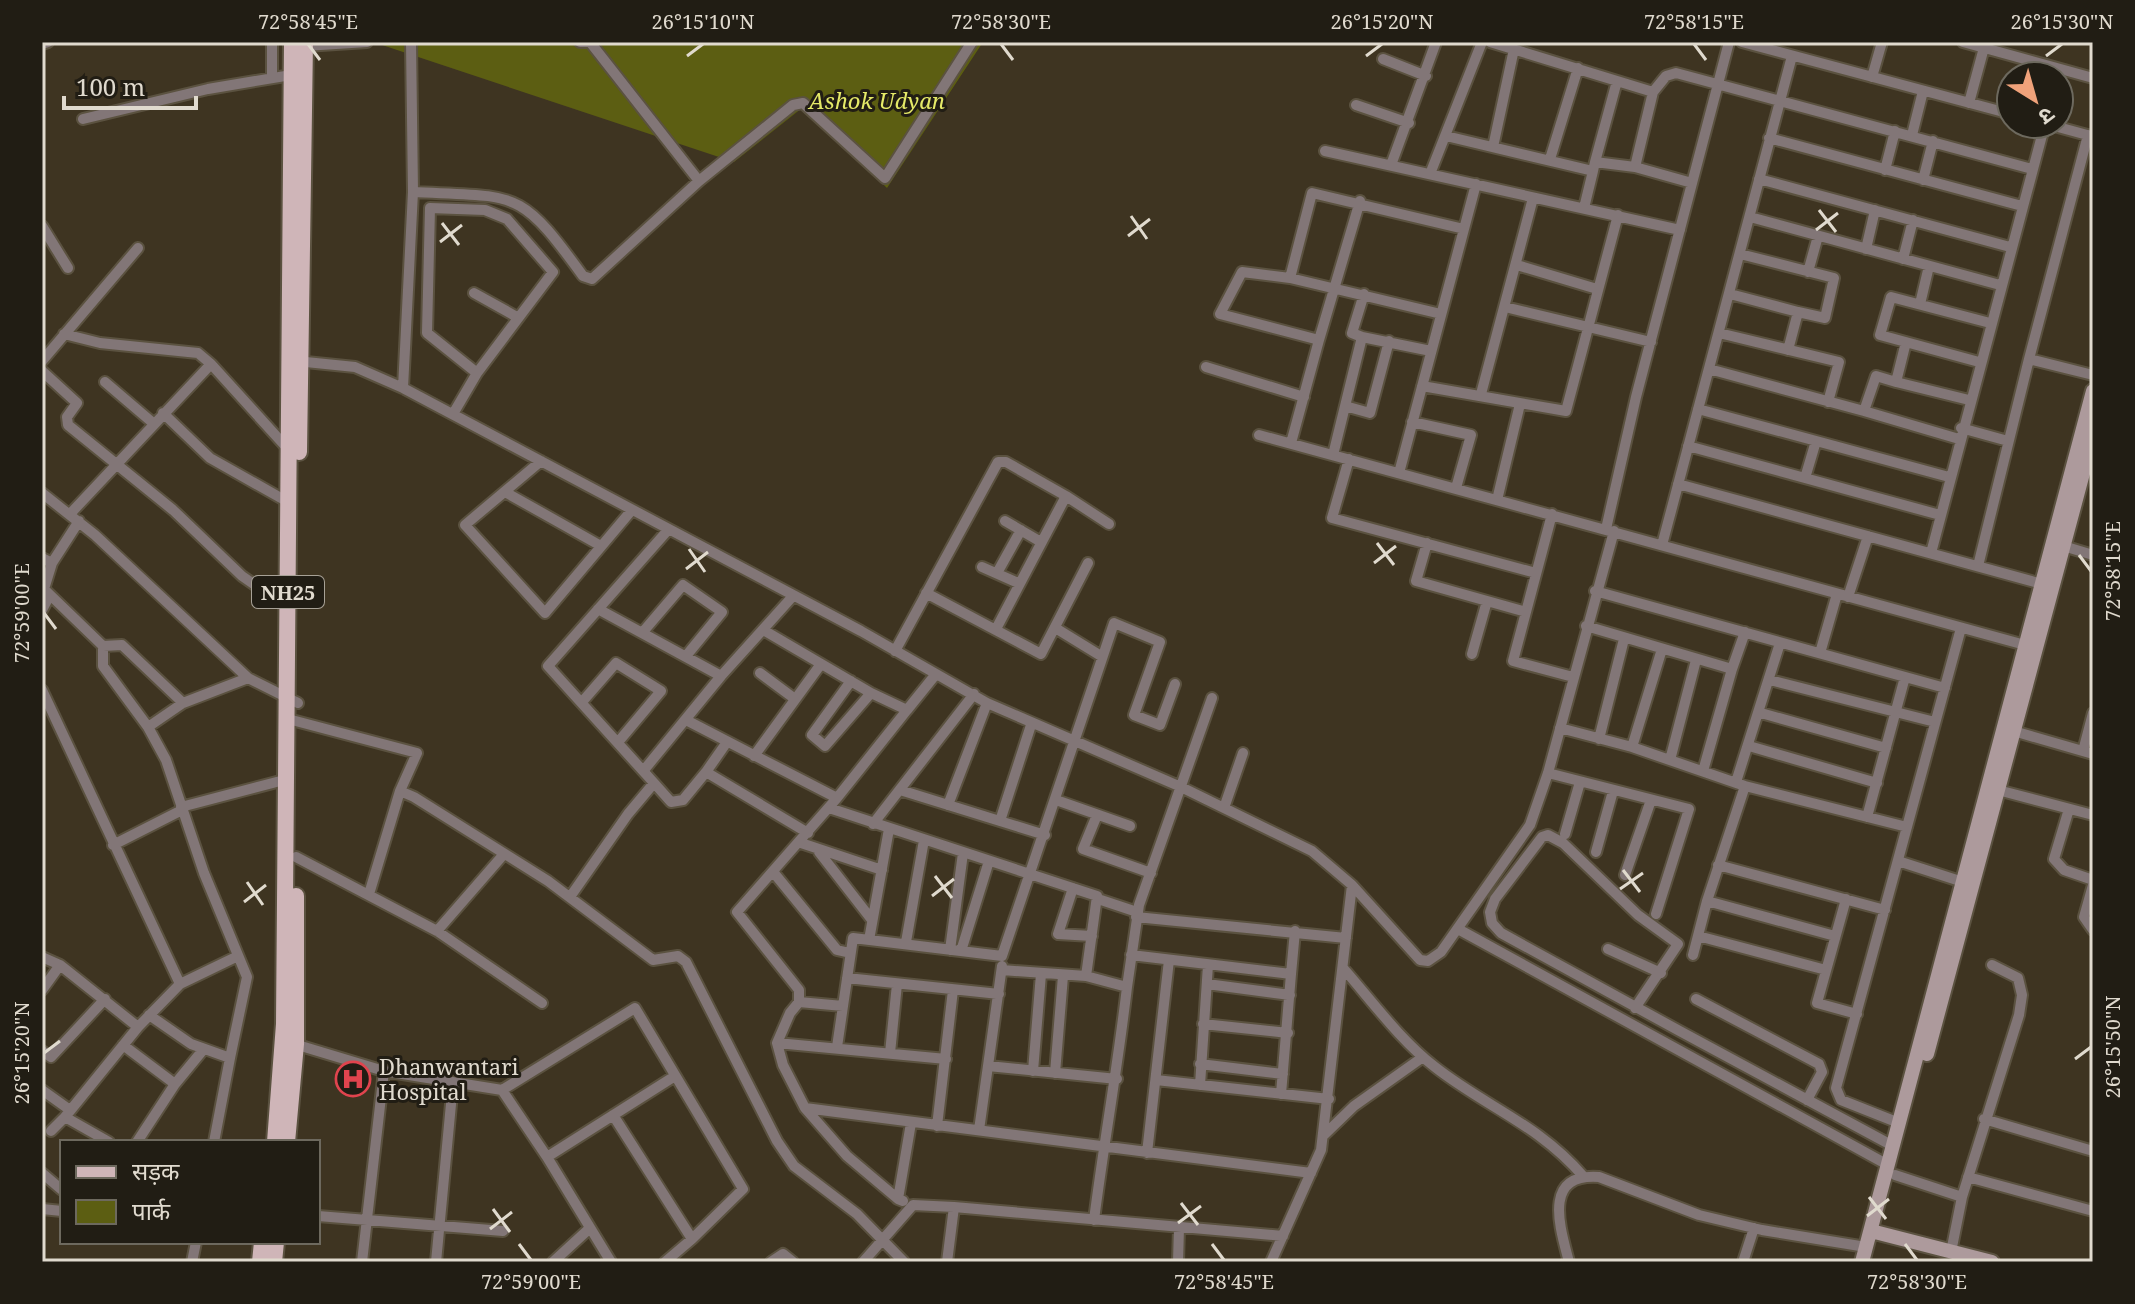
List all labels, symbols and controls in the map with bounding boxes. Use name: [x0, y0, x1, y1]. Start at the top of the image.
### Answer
text: 72°58'45"E: [258, 8, 358, 35]
text: 26°15'10"N: [652, 8, 754, 35]
text: 72°58'30"E: [951, 8, 1051, 35]
text: 26°15'20"N: [1331, 8, 1433, 35]
text: 72°58'15"E: [1644, 8, 1744, 35]
text: 26°15'30"N: [2011, 8, 2113, 35]
scale bar: [64, 60, 196, 110]
north arrow: [1995, 60, 2075, 140]
text: 100 m: [76, 70, 145, 103]
park label: Ashok Udyan: [807, 85, 945, 115]
text: उ: [2033, 101, 2062, 133]
text: 72°58'15"E: [2099, 521, 2126, 621]
text: 72°59'00"E: [8, 563, 35, 663]
road number: NH25: [252, 576, 324, 608]
text: 26°15'50"N: [2099, 996, 2126, 1098]
text: 26°15'20"N: [8, 1002, 35, 1104]
place label: Dhanwantari Hospital: [379, 1051, 519, 1106]
hospital icon: Dhanwantari Hospital: [334, 1060, 372, 1098]
legend: [60, 1140, 320, 1244]
text: सड़क: [132, 1154, 180, 1187]
text: पार्क: [132, 1194, 171, 1227]
text: 72°59'00"E: [481, 1268, 581, 1295]
text: 72°58'45"E: [1174, 1268, 1274, 1295]
text: 72°58'30"E: [1867, 1268, 1967, 1295]

